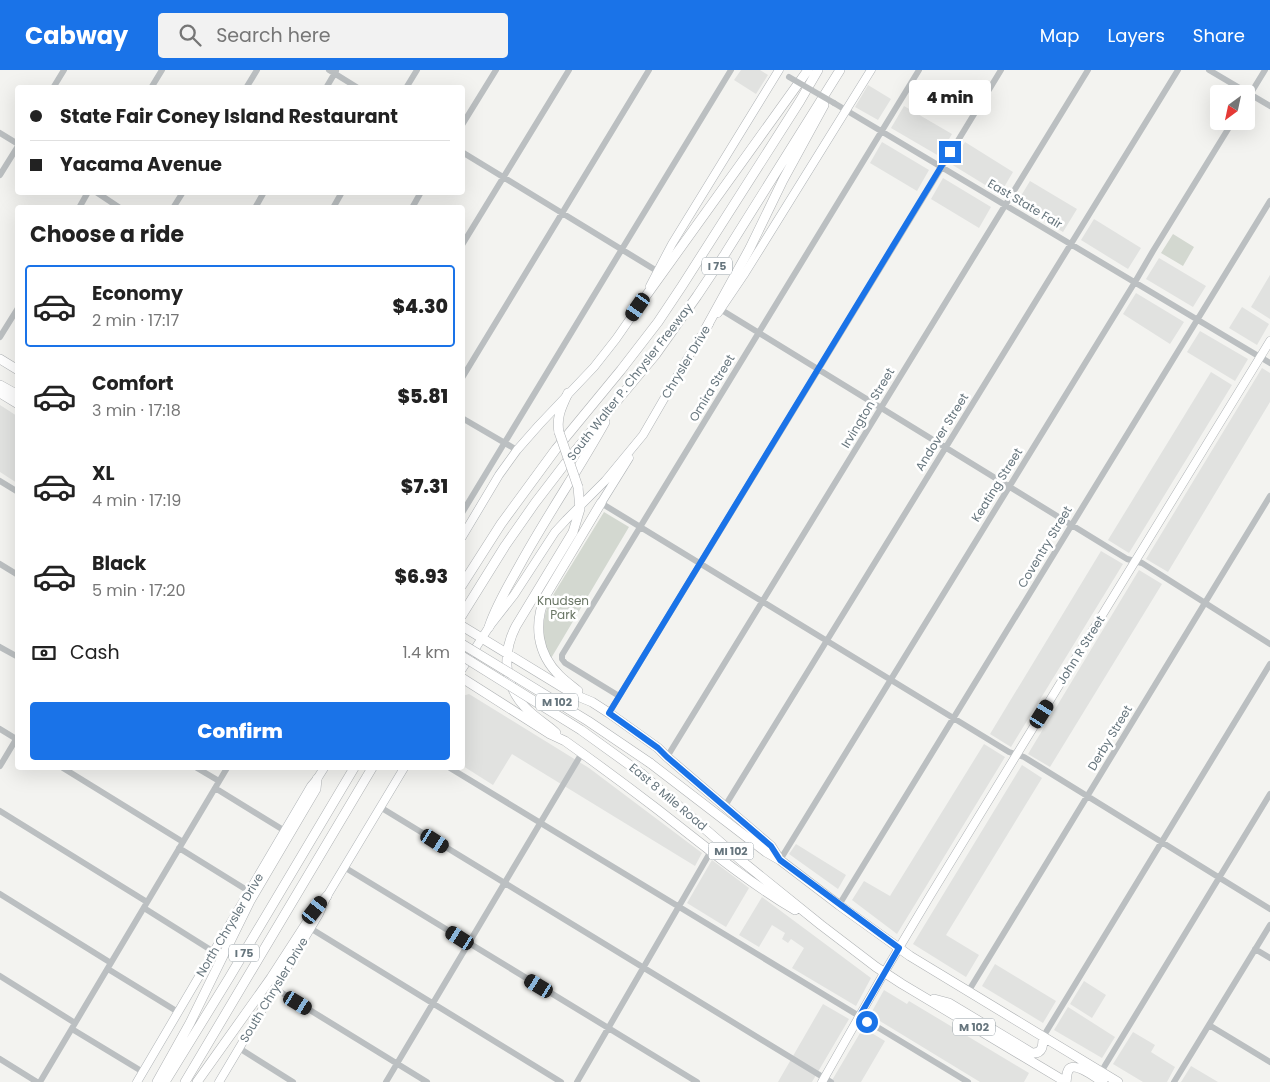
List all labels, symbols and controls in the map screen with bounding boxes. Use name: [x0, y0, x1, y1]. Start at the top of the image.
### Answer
search box: [158, 13, 508, 58]
text: Cabway: [25, 19, 128, 52]
icon: search: [176, 21, 204, 49]
text: Search here: [216, 22, 331, 49]
text: Map: [1040, 23, 1080, 48]
text: Layers: [1108, 23, 1165, 48]
text: Share: [1193, 23, 1245, 48]
callout: 4 min: [909, 79, 991, 114]
north arrow: [1210, 85, 1255, 130]
map controls: [1210, 85, 1255, 130]
text: 4 min: [926, 86, 974, 109]
text: State Fair Coney Island Restaurant: [60, 103, 398, 130]
route end: [939, 141, 961, 163]
text: Yacama Avenue: [60, 151, 222, 178]
street label: East State Fair: [985, 175, 1066, 233]
text: Choose a ride: [30, 219, 184, 250]
road number: I 75: [702, 258, 732, 275]
text: Economy: [92, 280, 183, 307]
icon: car: [32, 284, 77, 329]
car: [623, 290, 652, 324]
text: $4.30: [393, 293, 448, 320]
street label: South Walter P. Chrysler Freeway: [563, 299, 697, 464]
text: 2 min · 17:17: [92, 309, 179, 332]
street label: Chrysler Drive: [657, 322, 714, 402]
street label: Omira Street: [685, 351, 738, 425]
street label: Irvington Street: [837, 364, 898, 451]
text: Comfort: [92, 370, 174, 397]
icon: car: [32, 374, 77, 419]
text: $5.81: [398, 383, 448, 410]
street label: Andover Street: [911, 390, 972, 474]
text: 3 min · 17:18: [92, 399, 181, 422]
street label: Keating Street: [967, 445, 1026, 525]
text: XL: [92, 460, 115, 487]
icon: car: [32, 464, 77, 509]
text: $7.31: [401, 473, 448, 500]
text: 4 min · 17:19: [92, 489, 181, 512]
street label: Coventry Street: [1013, 503, 1076, 591]
text: Black: [92, 550, 146, 577]
icon: car: [32, 554, 77, 599]
text: $6.93: [395, 563, 448, 590]
text: 5 min · 17:20: [92, 579, 185, 602]
park label: Knudsen Park: [537, 592, 589, 623]
street label: John R Street: [1053, 612, 1109, 687]
icon: cash: [30, 639, 58, 667]
text: Cash: [70, 639, 120, 666]
text: 1.4 km: [402, 641, 450, 664]
road number: M 102: [536, 694, 578, 710]
car: [1027, 697, 1056, 731]
button: Confirm: [30, 702, 450, 760]
street label: Derby Street: [1083, 702, 1136, 774]
street label: East 8 Mile Road: [626, 759, 711, 834]
car: [418, 827, 451, 855]
road number: MI 102: [708, 842, 754, 859]
street label: North Chrysler Drive: [192, 870, 267, 980]
car: [299, 894, 330, 926]
car: [443, 924, 476, 952]
street label: South Chrysler Drive: [235, 934, 312, 1046]
road number: I 75: [229, 944, 259, 961]
car: [522, 972, 555, 1000]
car: [281, 989, 314, 1017]
route start: [856, 1011, 878, 1033]
road number: M 102: [953, 1019, 995, 1036]

